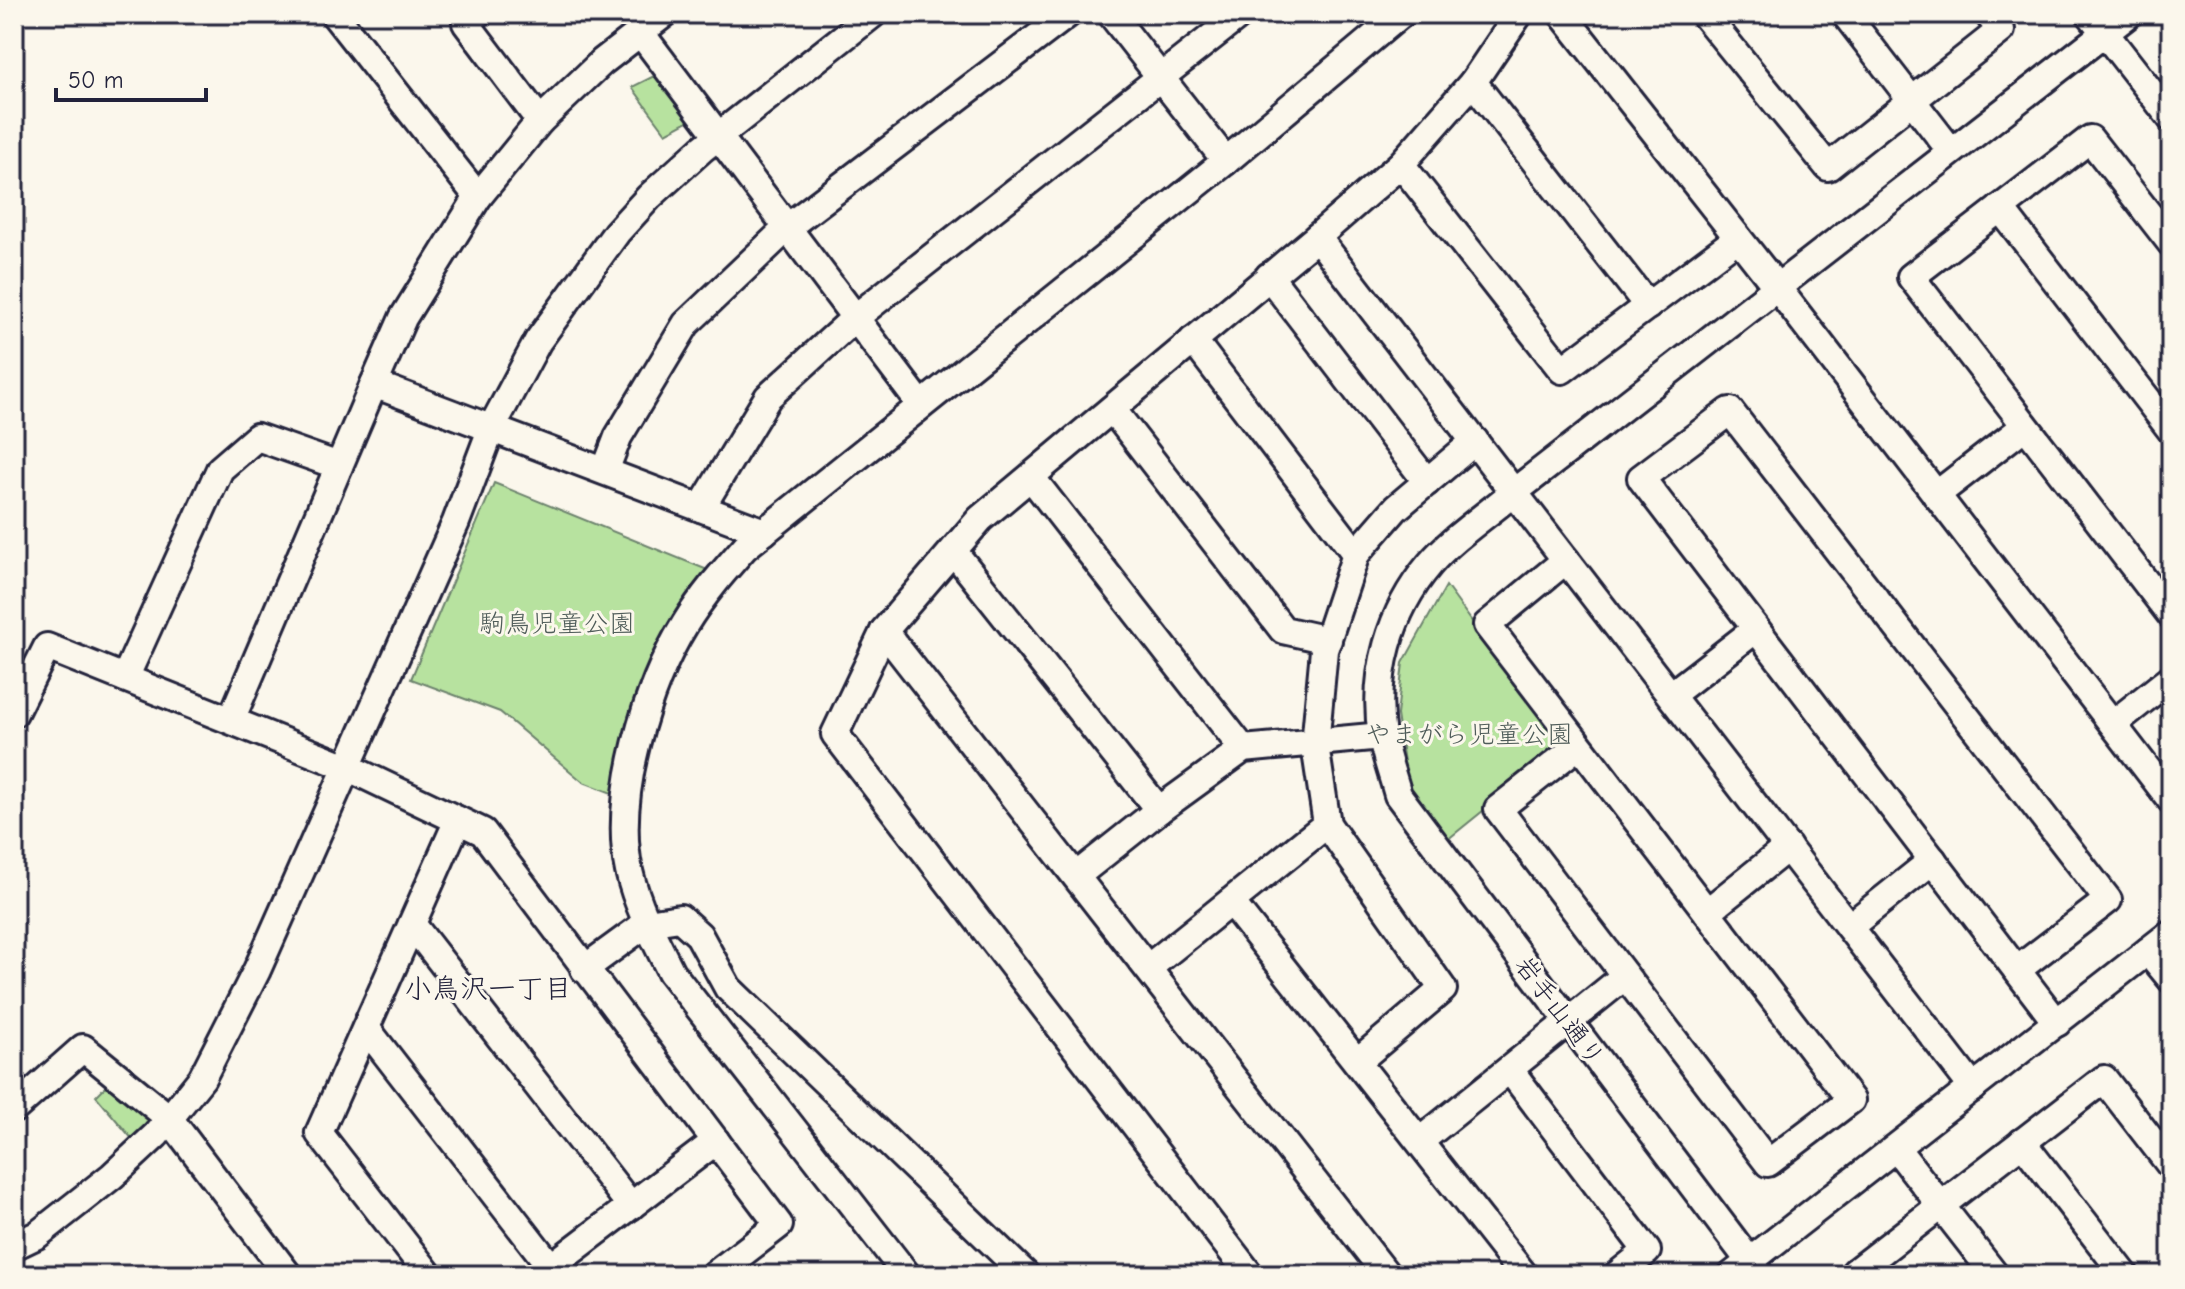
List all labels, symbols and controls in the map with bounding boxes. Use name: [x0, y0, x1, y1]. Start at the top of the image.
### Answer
scale bar: [56, 52, 206, 102]
text: 50 m: [68, 66, 124, 94]
park label: 駒鳥児童公園: [479, 609, 635, 639]
park label: やまがら児童公園: [1365, 720, 1573, 750]
street label: 岩手山通り: [1508, 951, 1610, 1073]
district label: 小鳥沢一丁目: [404, 973, 572, 1005]

